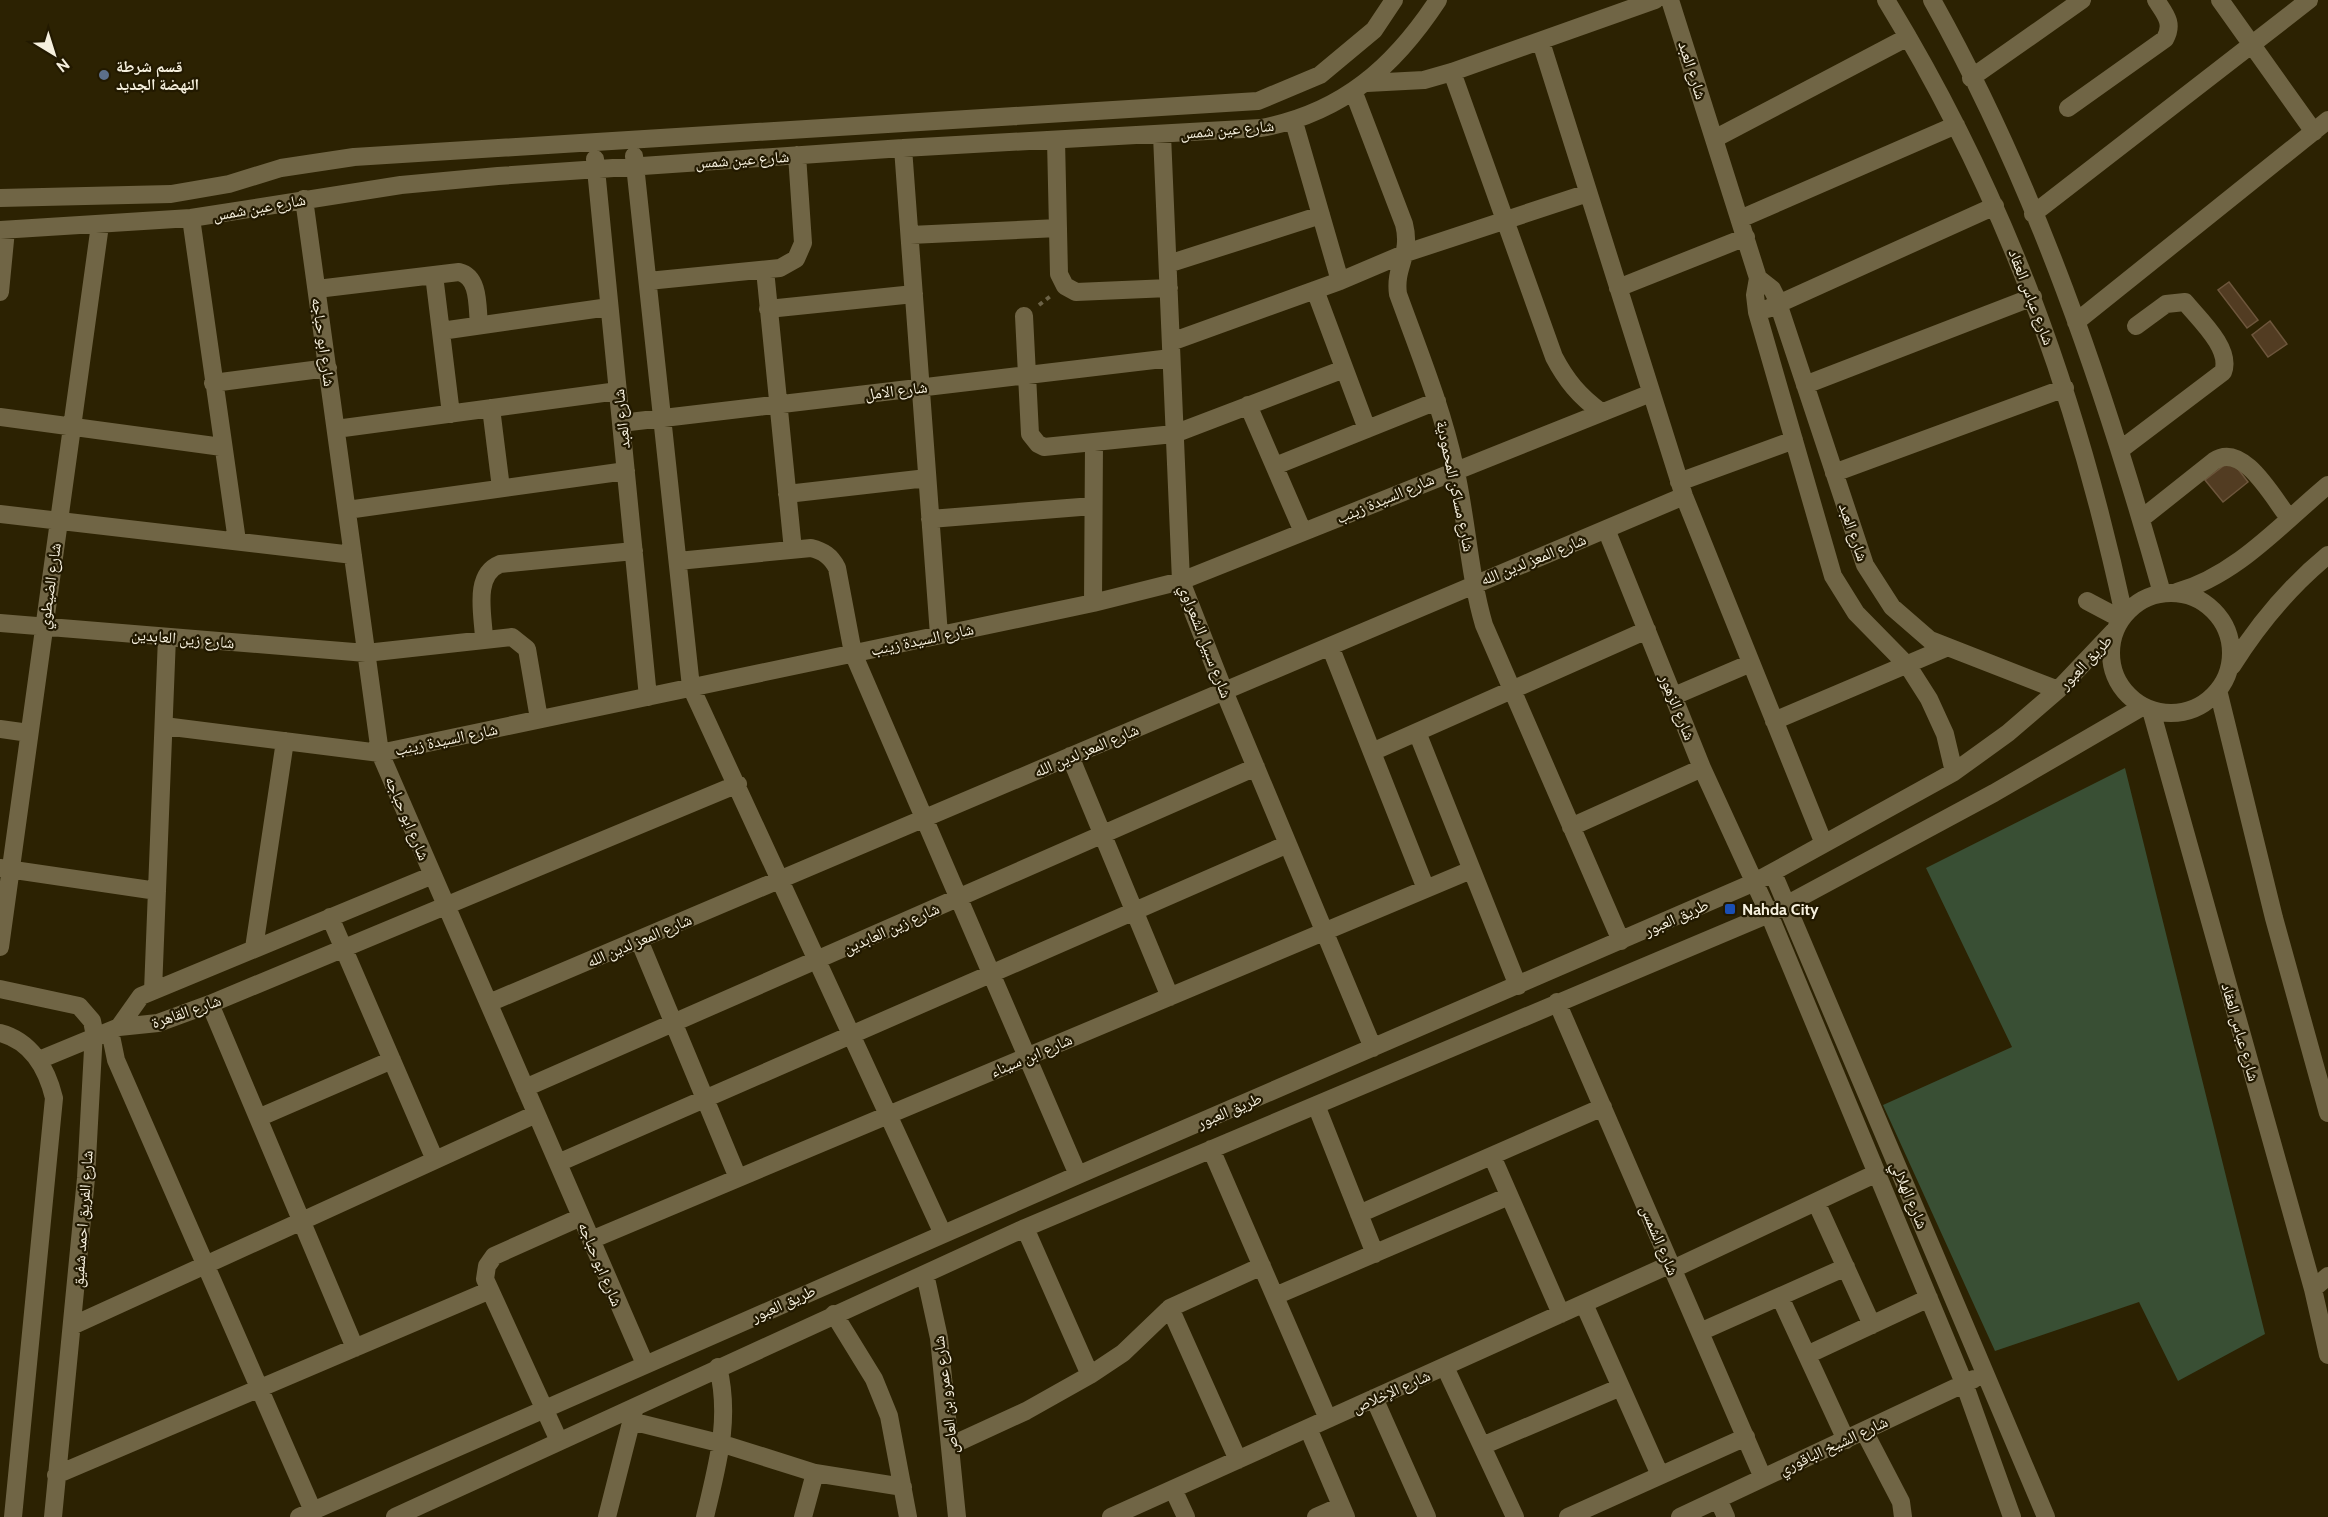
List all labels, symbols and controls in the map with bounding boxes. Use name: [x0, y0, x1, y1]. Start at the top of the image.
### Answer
north arrow: [24, 24, 84, 84]
street label: شارع العبد: [1673, 39, 1711, 102]
text: N: [53, 54, 73, 76]
place label: قسم شرطة النهضة الجديد: [116, 57, 199, 94]
marker: قسم شرطة النهضة الجديد: [97, 68, 111, 82]
street label: شارع عين شمس: [1179, 116, 1275, 144]
street label: شارع عين شمس: [694, 147, 790, 173]
street label: شارع عين شمس: [211, 190, 307, 226]
street label: شارع عباس العقاد: [2004, 246, 2059, 348]
street label: شارع ابو حباجه: [307, 296, 339, 388]
street label: شارع الامل: [864, 377, 929, 405]
street label: شارع العبد: [609, 388, 635, 450]
street label: شارع مساكن المحمودية: [1431, 419, 1479, 554]
street label: شارع السيدة زينب: [1333, 469, 1437, 529]
street label: شارع العبد: [1834, 501, 1872, 564]
street label: شارع المعز لدين الله: [1478, 530, 1589, 590]
street label: شارع الضيطوي: [34, 542, 68, 631]
street label: شارع سبيل الشعراوي: [1172, 582, 1236, 702]
street label: شارع السيدة زينب: [869, 619, 976, 661]
street label: شارع زين العابدين: [131, 625, 235, 653]
street label: طريق العبور: [2054, 631, 2117, 695]
street label: شارع الزهور: [1654, 670, 1699, 743]
street label: شارع السيدة زينب: [393, 719, 500, 761]
street label: شارع المعز لدين الله: [1031, 720, 1142, 782]
street label: شارع ابو حباجه: [380, 773, 434, 864]
street label: طريق العبور: [1640, 895, 1712, 941]
street label: شارع زين العابدين: [840, 899, 943, 959]
place label: Nahda City: [1742, 900, 1819, 919]
marker: Nahda City: [1723, 902, 1737, 916]
street label: شارع المعز لدين الله: [584, 910, 695, 972]
street label: شارع عباس العقاد: [2216, 981, 2264, 1084]
street label: شارع القاهرة: [149, 991, 224, 1033]
street label: شارع ابن سيناء: [987, 1030, 1075, 1082]
street label: طريق العبور: [1193, 1088, 1265, 1134]
street label: شارع الفريق احمد شفيق: [68, 1150, 98, 1288]
street label: شارع الهلالي: [1884, 1159, 1932, 1233]
street label: شارع الشمس: [1635, 1202, 1683, 1279]
street label: شارع ابو حباجه: [573, 1219, 627, 1310]
street label: طريق العبور: [747, 1281, 819, 1327]
street label: شارع عمرو بن العاص: [929, 1335, 963, 1455]
street label: شارع الإخلاص: [1349, 1366, 1434, 1418]
street label: شارع الشيخ الباقوري: [1776, 1412, 1892, 1482]

